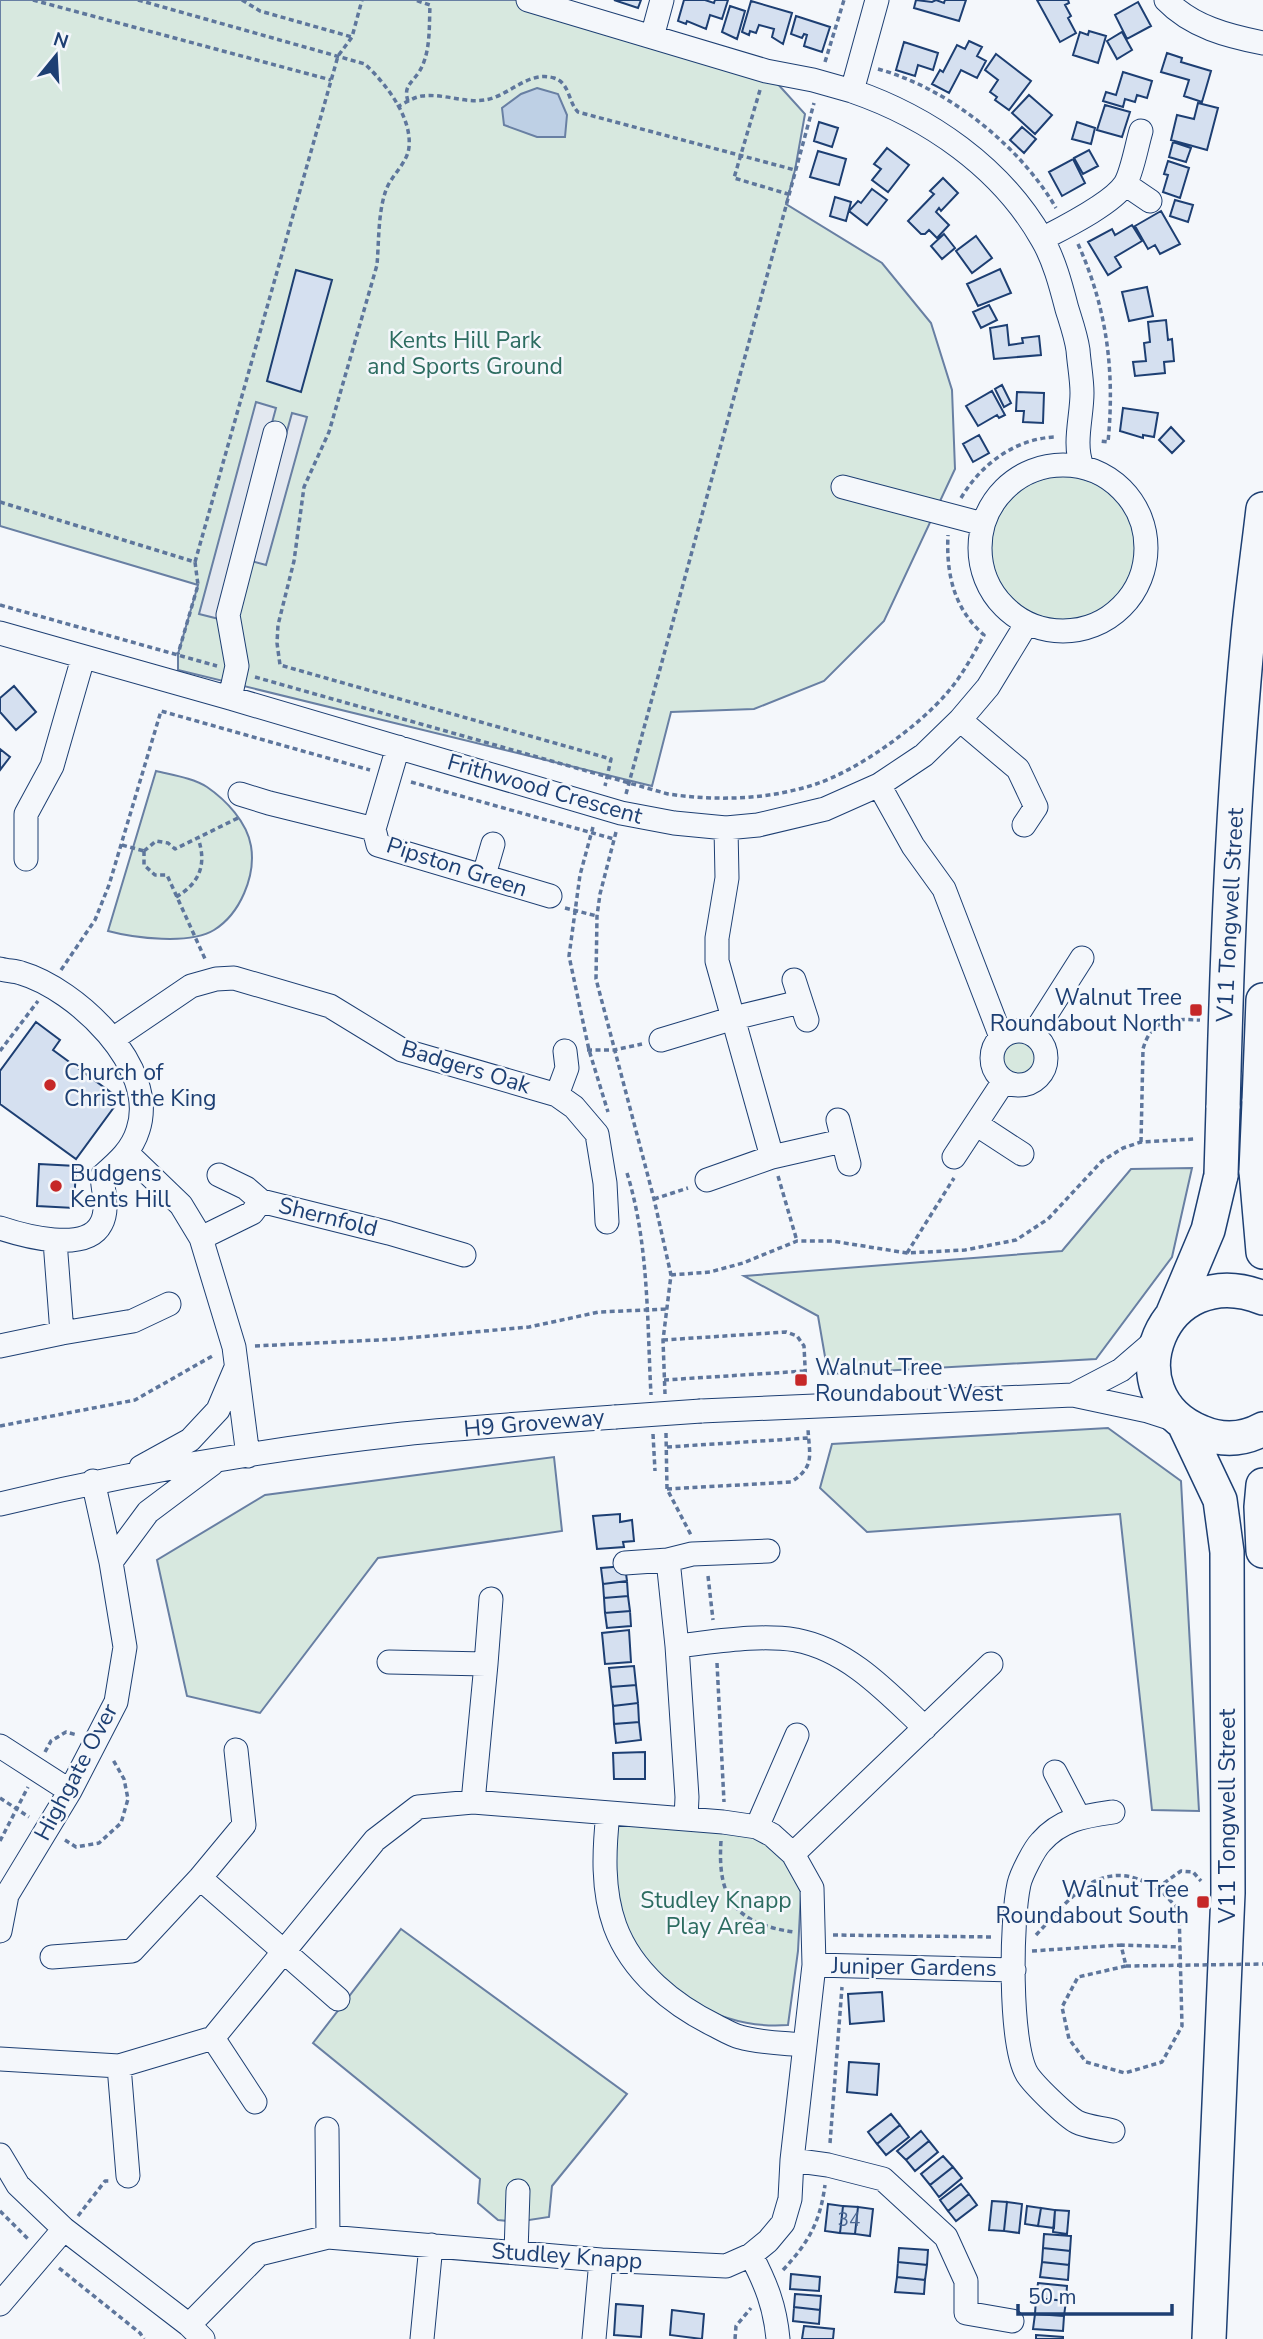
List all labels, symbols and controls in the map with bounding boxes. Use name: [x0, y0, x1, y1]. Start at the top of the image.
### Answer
north arrow: [21, 21, 91, 91]
text: N: [50, 26, 72, 55]
park label: Kents Hill Park and Sports Ground: [367, 325, 563, 382]
street label: Frithwood Crescent: [444, 746, 647, 832]
street label: V11 Tongwell Street: [1209, 806, 1251, 1024]
street label: Pipston Green: [383, 830, 531, 904]
place label: Walnut Tree Roundabout North: [990, 982, 1182, 1039]
marker: Walnut Tree Roundabout North: [1188, 1002, 1204, 1018]
street label: Badgers Oak: [398, 1033, 535, 1101]
place label: Church of Christ the King: [64, 1057, 217, 1114]
marker: Church of Christ the King: [42, 1077, 58, 1093]
place label: Budgens Kents Hill: [70, 1158, 171, 1215]
marker: Budgens Kents Hill: [48, 1178, 64, 1194]
street label: Shernfold: [275, 1190, 381, 1244]
place label: Walnut Tree Roundabout West: [815, 1352, 1004, 1409]
marker: Walnut Tree Roundabout West: [793, 1372, 809, 1388]
street label: H9 Groveway: [462, 1401, 606, 1445]
street label: Highgate Over: [27, 1697, 125, 1846]
street label: V11 Tongwell Street: [1212, 1708, 1243, 1924]
place label: Walnut Tree Roundabout South: [996, 1874, 1189, 1931]
park label: Studley Knapp Play Area: [640, 1885, 792, 1942]
marker: Walnut Tree Roundabout South: [1195, 1894, 1211, 1910]
street label: Juniper Gardens: [830, 1950, 997, 1984]
house number: 34: [838, 2207, 860, 2233]
street label: Studley Knapp: [490, 2235, 644, 2277]
scale bar: [1018, 2272, 1172, 2316]
text: 50 m: [1028, 2283, 1077, 2311]

